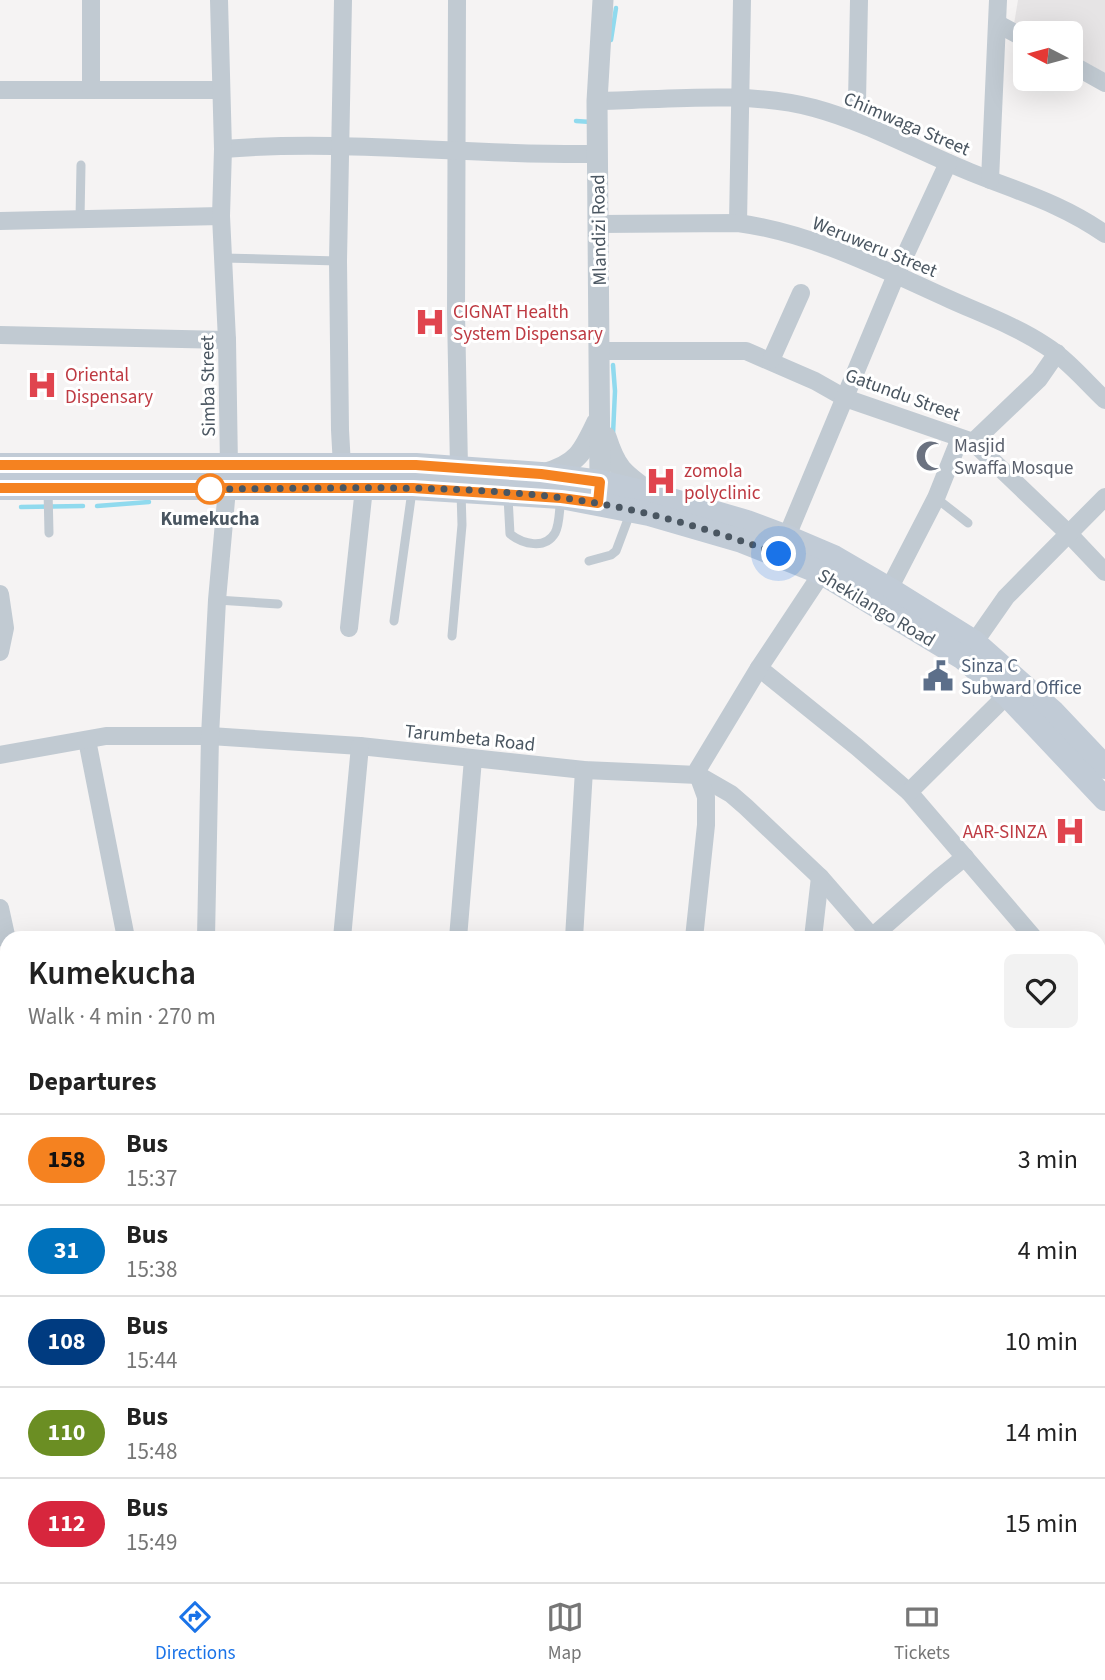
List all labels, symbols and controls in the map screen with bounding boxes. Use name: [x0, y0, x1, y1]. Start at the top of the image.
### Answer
north arrow: [1013, 21, 1083, 91]
map controls: [1013, 21, 1083, 91]
street label: Chimwaga Street: [839, 86, 974, 163]
street label: Mlandizi Road: [585, 174, 614, 286]
street label: Weruweru Street: [808, 210, 942, 285]
place label: CIGNAT Health System Dispensary: [453, 299, 603, 348]
hospital icon: CIGNAT Health System Dispensary: [413, 305, 447, 339]
street label: Simba Street: [194, 334, 223, 437]
place label: Oriental Dispensary: [65, 362, 153, 411]
street label: Gatundu Street: [841, 362, 964, 429]
hospital icon: Oriental Dispensary: [25, 368, 59, 402]
place label: Masjid Swaffa Mosque: [954, 433, 1074, 482]
mosque icon: Masjid Swaffa Mosque: [914, 439, 948, 473]
place label: zomola polyclinic: [684, 458, 761, 507]
hospital icon: zomola polyclinic: [644, 464, 678, 498]
marker: Kumekucha: [195, 474, 225, 504]
place label: Kumekucha: [161, 506, 260, 533]
your location: [761, 536, 796, 571]
street label: Shekilango Road: [812, 562, 940, 654]
place label: Sinza C Subward Office: [961, 653, 1082, 702]
public building icon: Sinza C Subward Office: [921, 659, 955, 693]
street label: Tarumbeta Road: [403, 718, 536, 759]
hospital icon: AAR-SINZA: [1053, 814, 1087, 848]
place label: AAR-SINZA: [963, 819, 1048, 846]
text: Kumekucha: [28, 950, 196, 997]
button: heart: [1004, 954, 1078, 1028]
text: Walk · 4 min · 270 m: [28, 1000, 216, 1033]
text: Departures: [28, 1063, 156, 1100]
text: Bus: [126, 1125, 168, 1162]
text: 3 min: [1018, 1141, 1078, 1178]
text: 158: [47, 1142, 86, 1177]
text: 15:37: [126, 1162, 177, 1195]
text: Bus: [126, 1216, 168, 1253]
text: 4 min: [1018, 1232, 1078, 1269]
text: 31: [54, 1233, 79, 1268]
text: 15:38: [126, 1253, 177, 1286]
text: Bus: [126, 1307, 168, 1344]
text: 10 min: [1005, 1323, 1078, 1360]
text: 108: [47, 1324, 86, 1359]
text: 15:44: [126, 1344, 177, 1377]
text: Bus: [126, 1398, 168, 1435]
text: 14 min: [1005, 1414, 1078, 1451]
text: 110: [47, 1415, 86, 1450]
text: 15:48: [126, 1435, 177, 1468]
text: Bus: [126, 1489, 168, 1526]
text: 15 min: [1005, 1505, 1078, 1542]
text: 112: [47, 1506, 86, 1541]
text: 15:49: [126, 1526, 177, 1559]
tab: Directions: [155, 1598, 236, 1667]
tab: Map: [546, 1598, 584, 1667]
tab: Tickets: [894, 1598, 950, 1667]

